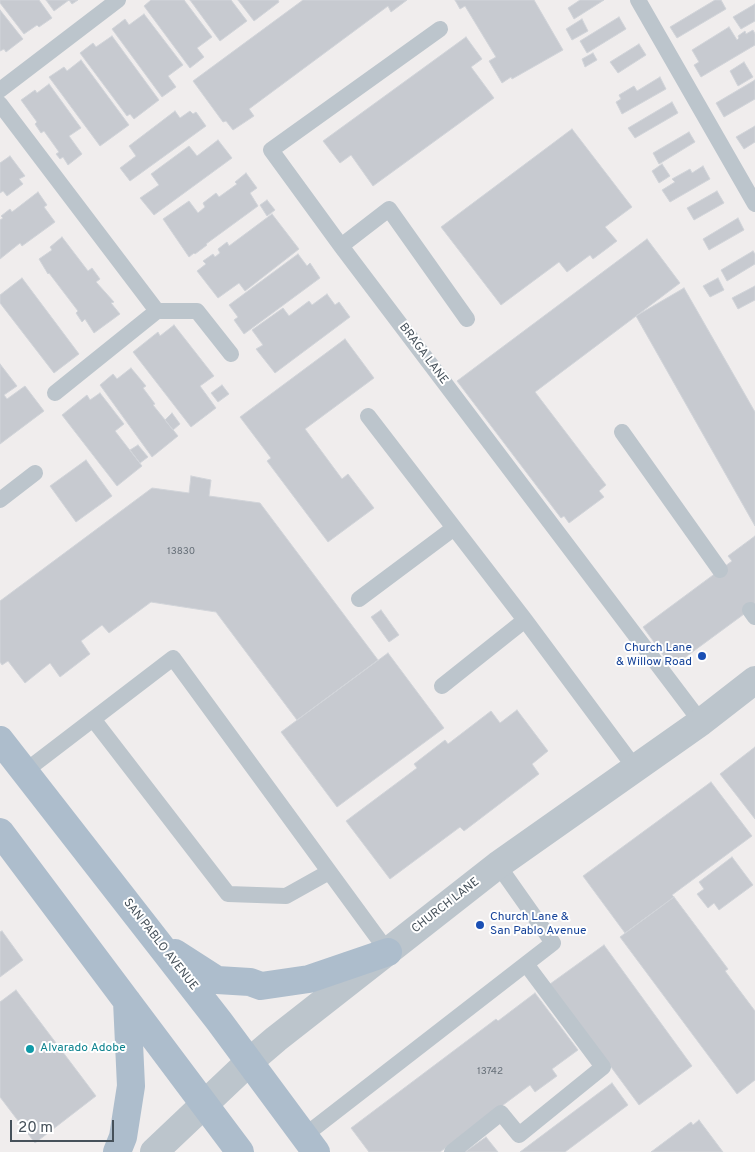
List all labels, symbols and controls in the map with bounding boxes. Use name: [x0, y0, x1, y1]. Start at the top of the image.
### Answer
street label: BRAGA LANE: [395, 321, 451, 387]
house number: 13830: [167, 546, 195, 558]
place label: Church Lane & Willow Road: [616, 642, 692, 670]
marker: Church Lane & Willow Road: [696, 650, 708, 662]
street label: CHURCH LANE: [409, 875, 483, 937]
street label: SAN PABLO AVENUE: [120, 896, 200, 994]
place label: Church Lane & San Pablo Avenue: [490, 911, 586, 939]
marker: Church Lane & San Pablo Avenue: [474, 919, 486, 931]
place label: Alvarado Adobe: [40, 1042, 126, 1056]
marker: Alvarado Adobe: [24, 1043, 36, 1055]
house number: 13742: [477, 1066, 503, 1078]
scale bar: [12, 1110, 116, 1142]
text: 20 m: [18, 1119, 53, 1138]

